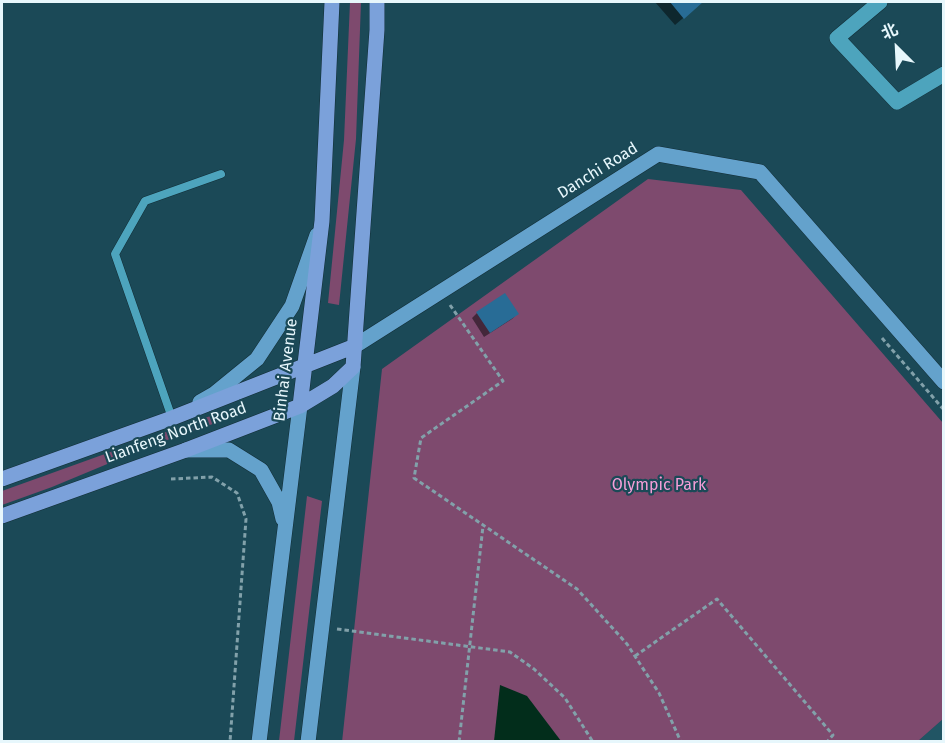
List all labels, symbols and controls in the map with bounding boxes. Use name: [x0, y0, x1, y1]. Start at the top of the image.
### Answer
north arrow: [867, 18, 927, 78]
text: 北: [878, 19, 901, 43]
street label: Danchi Road: [554, 139, 642, 203]
street label: Binhai Avenue: [270, 317, 302, 423]
street label: Lianfeng North Road: [103, 398, 249, 468]
park label: Olympic Park: [612, 476, 706, 496]

